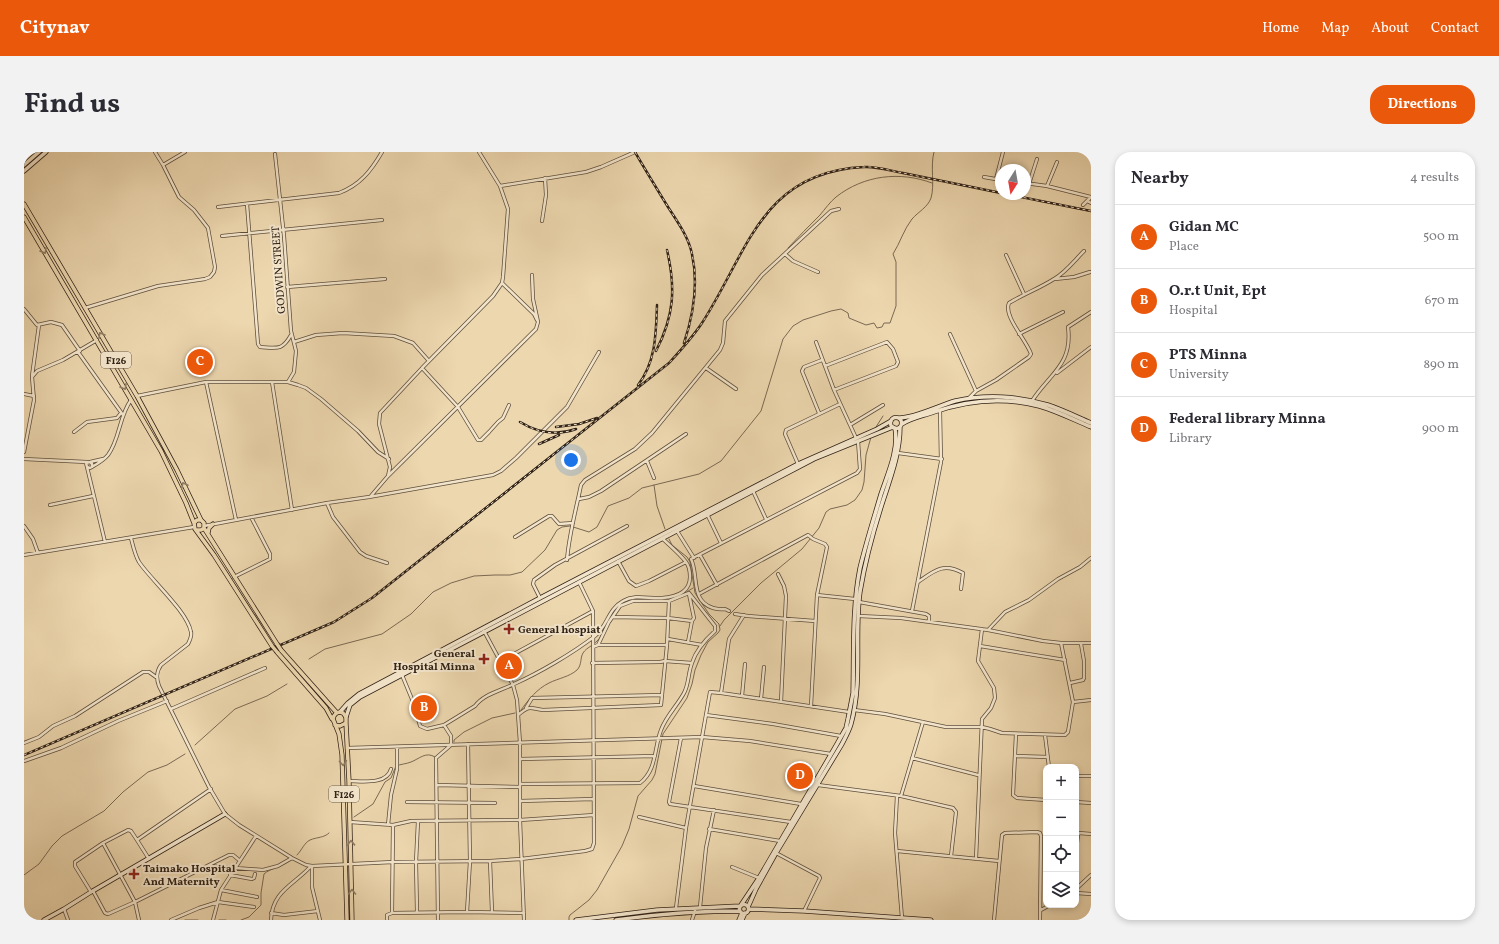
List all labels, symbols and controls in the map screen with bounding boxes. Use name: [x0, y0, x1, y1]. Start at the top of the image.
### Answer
text: Citynav: [20, 15, 90, 41]
text: Home: [1262, 19, 1299, 38]
text: Map: [1321, 19, 1349, 38]
text: About: [1371, 19, 1409, 38]
text: Contact: [1431, 19, 1479, 38]
text: Find us: [24, 85, 120, 124]
button: Directions: [1370, 85, 1475, 124]
north arrow: [995, 164, 1031, 200]
text: Nearby: [1131, 167, 1189, 190]
text: 4 results: [1410, 169, 1459, 187]
text: Gidan MC: [1169, 217, 1239, 238]
street label: GODWIN STREET: [269, 225, 290, 314]
text: A: [1139, 228, 1149, 246]
text: 500 m: [1423, 228, 1459, 246]
text: Place: [1169, 238, 1199, 256]
one-way arrow: [39, 247, 46, 254]
text: O.r.t Unit, Ept: [1169, 281, 1266, 302]
text: B: [1140, 292, 1148, 310]
text: 670 m: [1425, 292, 1459, 310]
text: Hospital: [1169, 302, 1218, 320]
one-way arrow: [98, 332, 105, 339]
text: PTS Minna: [1169, 345, 1247, 366]
pin: C: [187, 347, 213, 377]
road number: F126: [101, 352, 131, 368]
text: C: [1140, 356, 1148, 374]
text: 890 m: [1423, 356, 1459, 374]
text: University: [1169, 366, 1229, 384]
one-way arrow: [119, 383, 126, 390]
text: Federal library Minna: [1169, 409, 1326, 430]
text: D: [1139, 420, 1149, 438]
text: 900 m: [1422, 420, 1459, 438]
text: Library: [1169, 430, 1212, 448]
your location: [561, 450, 581, 470]
one-way arrow: [181, 482, 189, 489]
marker: General hospiat: [503, 623, 515, 635]
place label: General hospiat: [518, 623, 600, 638]
place label: General Hospital Minna: [393, 647, 475, 675]
pin: A: [496, 651, 522, 681]
marker: General Hospital Minna: [478, 653, 490, 665]
pin: B: [411, 693, 437, 723]
one-way arrow: [338, 760, 347, 766]
pin: D: [787, 761, 813, 791]
map controls: [1043, 764, 1079, 908]
button: +: [1043, 764, 1079, 800]
road number: F126: [329, 786, 359, 802]
button: −: [1043, 800, 1079, 836]
button: locate: [1043, 836, 1079, 872]
one-way arrow: [347, 840, 355, 846]
place label: Taimako Hospital And Maternity: [143, 862, 236, 890]
marker: Taimako Hospital And Maternity: [128, 868, 140, 880]
button: layers: [1043, 872, 1079, 908]
one-way arrow: [348, 889, 356, 895]

